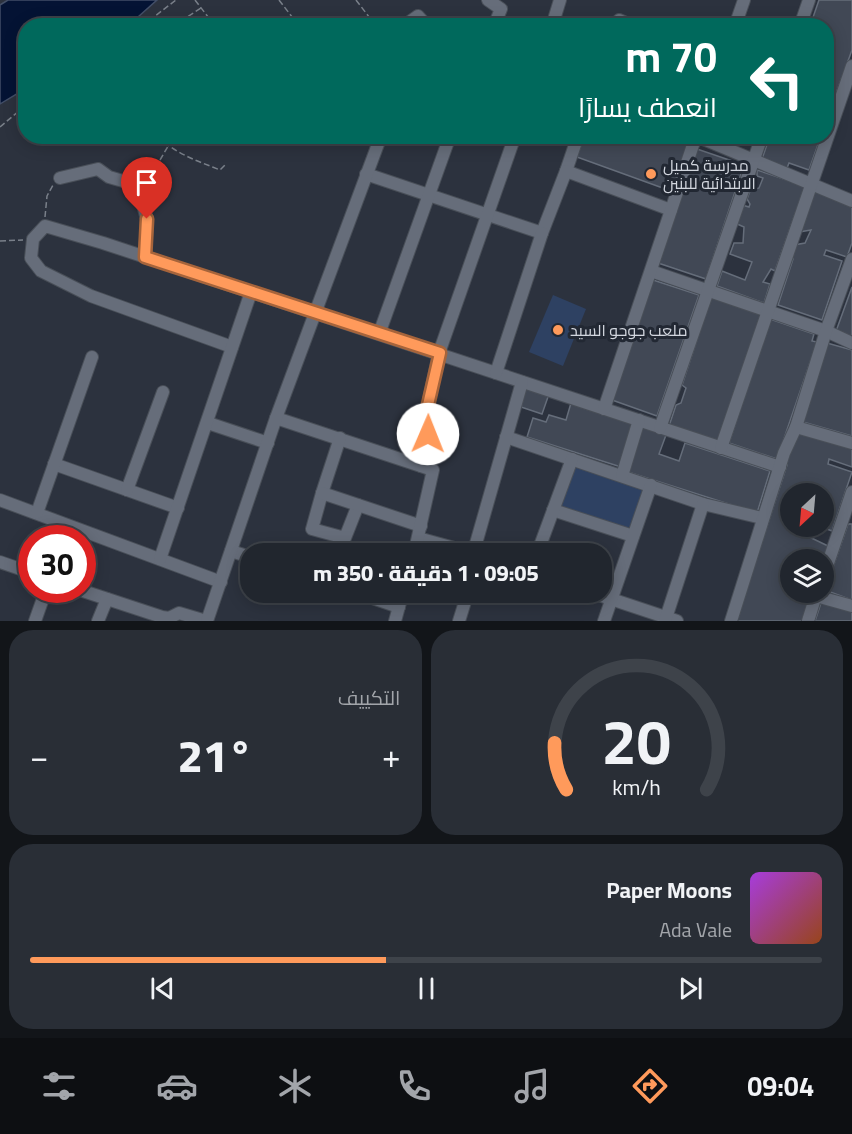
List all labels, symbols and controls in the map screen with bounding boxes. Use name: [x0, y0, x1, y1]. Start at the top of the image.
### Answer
text: 70 m: [626, 17, 717, 96]
icon: left: [738, 42, 816, 120]
text: انعطف يسارًا: [578, 82, 717, 132]
place label: مدرسة كميل الابتدائية للبنين: [663, 150, 756, 198]
pin: [121, 157, 172, 219]
icon: arrive: [130, 166, 163, 199]
marker: مدرسة كميل الابتدائية للبنين: [644, 167, 658, 181]
place label: ملعب جوجو السيد: [570, 315, 687, 345]
marker: ملعب جوجو السيد: [551, 323, 565, 337]
position arrow: [396, 402, 460, 466]
north arrow: [780, 483, 834, 537]
map controls: [780, 483, 834, 603]
speed limit sign: 30: [18, 525, 96, 603]
button: layers: [780, 549, 834, 603]
text: 09:05 · 1 دقيقة · 350 m: [313, 552, 539, 594]
text: التكييف: [338, 679, 401, 716]
text: 20: [602, 683, 671, 800]
text: 21°: [178, 713, 253, 798]
text: −: [30, 725, 48, 787]
text: +: [382, 725, 401, 787]
text: km/h: [612, 767, 661, 807]
text: Paper Moons: [606, 869, 732, 911]
text: Ada Vale: [659, 911, 732, 948]
icon: previous: [146, 972, 179, 1005]
icon: pause: [410, 972, 443, 1005]
icon: next: [674, 972, 707, 1005]
text: 09:04: [747, 1061, 814, 1111]
icon: filters: [38, 1065, 80, 1107]
icon: car: [156, 1065, 198, 1107]
icon: climate: [274, 1065, 316, 1107]
icon: phone: [393, 1065, 435, 1107]
icon: music: [511, 1065, 553, 1107]
icon: directions: [629, 1065, 671, 1107]

